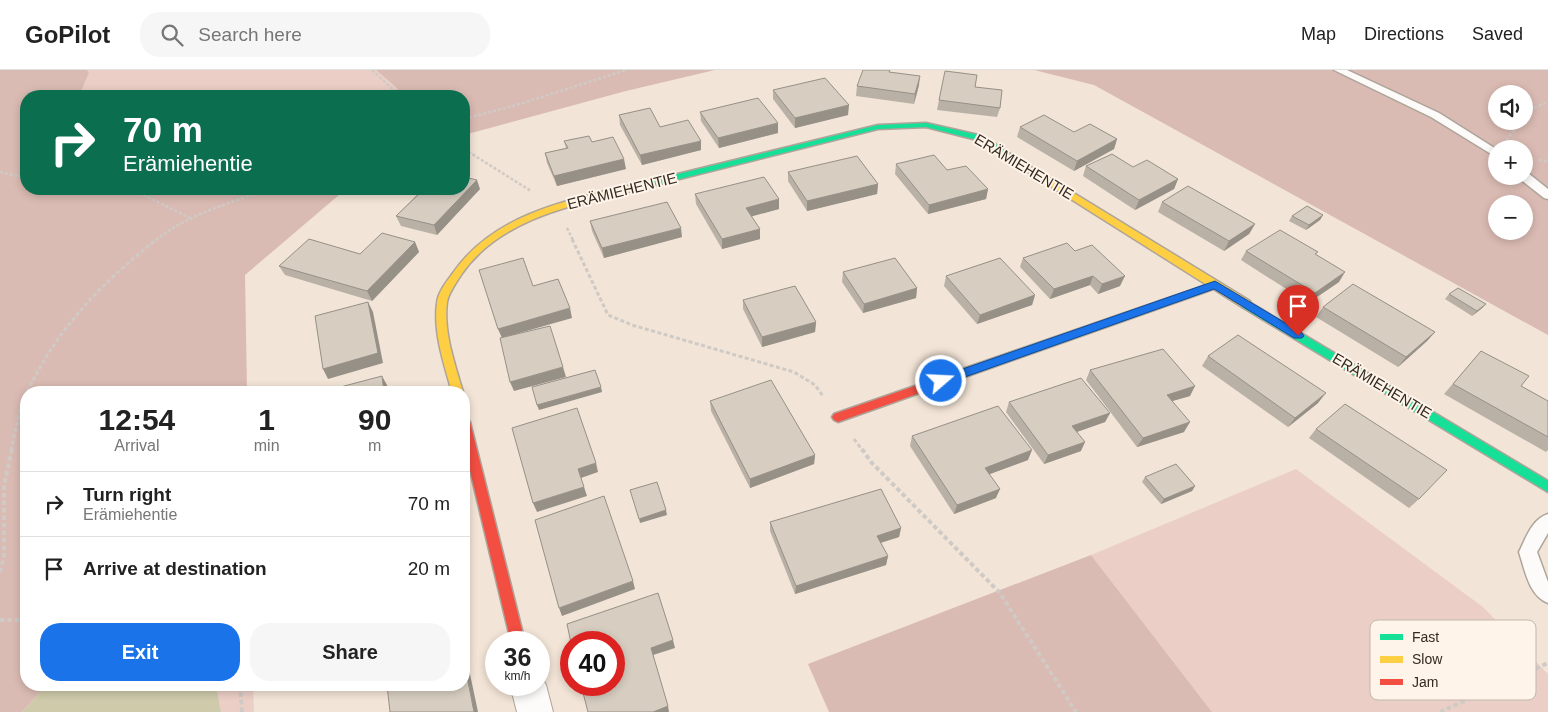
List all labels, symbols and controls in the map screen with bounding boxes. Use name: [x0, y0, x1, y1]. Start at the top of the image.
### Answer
search box: [140, 12, 490, 57]
text: GoPilot: [25, 21, 110, 48]
icon: search: [158, 21, 186, 49]
text: Search here: [198, 24, 302, 45]
text: Map: [1301, 24, 1336, 44]
text: Directions: [1364, 24, 1444, 44]
text: Saved: [1472, 24, 1523, 44]
map controls: [1488, 85, 1533, 240]
button: sound: [1488, 85, 1533, 130]
icon: right: [40, 110, 105, 175]
text: 70 m: [123, 110, 203, 149]
street label: ERÄMIEHENTIE: [972, 130, 1077, 203]
button: +: [1488, 140, 1533, 185]
text: Erämiehentie: [123, 151, 253, 176]
street label: ERÄMIEHENTIE: [565, 169, 679, 212]
button: −: [1488, 195, 1533, 240]
pin: [1277, 285, 1319, 336]
icon: arrive: [1284, 292, 1312, 320]
street label: ERÄMIEHENTIE: [1330, 349, 1435, 422]
position arrow: [914, 354, 966, 406]
text: 12:54: [99, 403, 175, 436]
text: 1: [258, 403, 275, 436]
text: 90: [358, 403, 391, 436]
text: Arrival: [114, 437, 160, 454]
text: min: [254, 437, 280, 454]
text: m: [368, 437, 381, 454]
text: Turn right: [83, 484, 171, 505]
icon: right: [40, 490, 68, 518]
text: 70 m: [408, 493, 450, 514]
text: Erämiehentie: [83, 506, 177, 523]
icon: arrive: [40, 555, 68, 583]
text: Arrive at destination: [83, 558, 267, 579]
text: 20 m: [408, 558, 450, 579]
legend: [1370, 620, 1536, 700]
button: Exit: [40, 623, 240, 681]
button: Share: [250, 623, 450, 681]
text: Fast: [1412, 629, 1439, 645]
speed limit sign: 40: [560, 631, 625, 696]
text: 36: [504, 643, 531, 671]
text: Slow: [1412, 651, 1443, 667]
text: km/h: [504, 669, 531, 683]
text: Jam: [1412, 674, 1438, 690]

